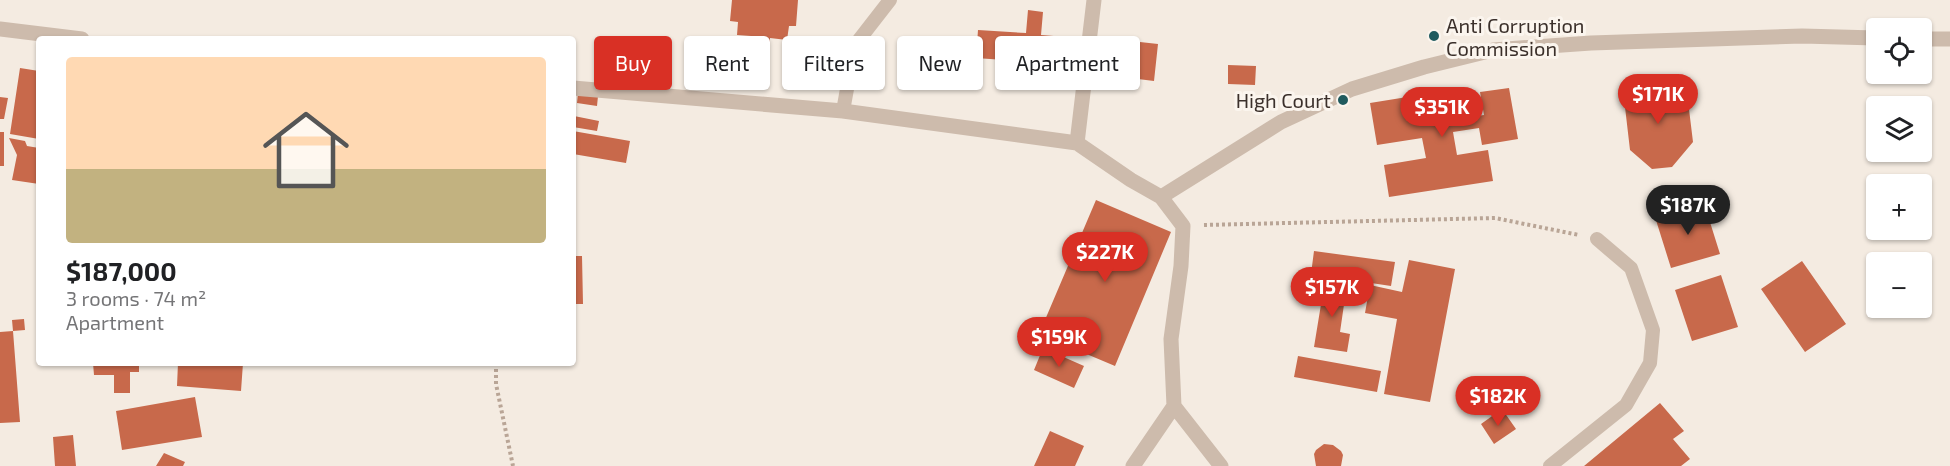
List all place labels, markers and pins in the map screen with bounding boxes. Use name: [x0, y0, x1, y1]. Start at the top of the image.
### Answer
place label: Anti Corruption Commission: [1446, 13, 1584, 60]
marker: Anti Corruption Commission: [1427, 29, 1441, 43]
pin: $171K: [1616, 74, 1700, 125]
pin: $351K: [1400, 87, 1484, 138]
place label: High Court: [1236, 88, 1331, 112]
marker: High Court: [1336, 93, 1350, 107]
pin: $187K: [1646, 185, 1730, 236]
pin: $227K: [1063, 232, 1147, 283]
pin: $157K: [1290, 267, 1374, 318]
pin: $159K: [1017, 317, 1101, 368]
pin: $182K: [1456, 376, 1540, 427]

